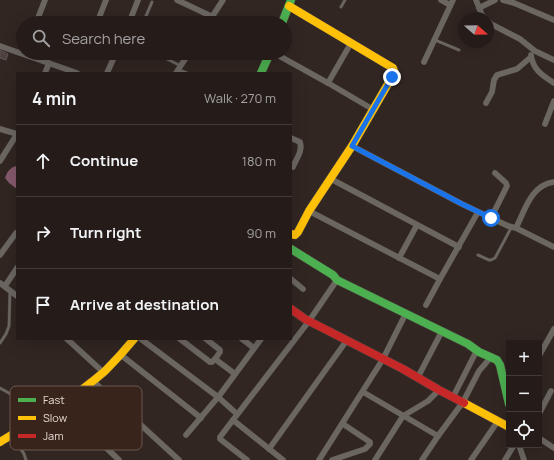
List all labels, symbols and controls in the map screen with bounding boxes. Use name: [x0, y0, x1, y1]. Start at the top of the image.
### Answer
north arrow: [458, 12, 494, 48]
search box: [16, 16, 292, 60]
icon: search: [30, 27, 52, 49]
text: Search here: [62, 28, 145, 49]
route end: [383, 68, 401, 86]
text: 4 min: [32, 87, 76, 110]
text: Walk · 270 m: [204, 89, 276, 107]
icon: ahead: [32, 150, 54, 172]
text: Continue: [70, 150, 138, 171]
text: 180 m: [242, 152, 276, 170]
route start: [482, 209, 500, 227]
icon: right: [32, 222, 54, 244]
text: Turn right: [70, 222, 141, 243]
text: 90 m: [246, 224, 276, 242]
icon: arrive: [32, 294, 54, 316]
text: Arrive at destination: [70, 294, 219, 315]
map controls: [506, 340, 542, 448]
button: +: [506, 340, 542, 376]
button: −: [506, 376, 542, 412]
legend: [10, 386, 142, 450]
text: Fast: [43, 392, 65, 407]
text: Slow: [43, 410, 68, 425]
button: locate: [506, 412, 542, 448]
text: Jam: [43, 428, 64, 443]

